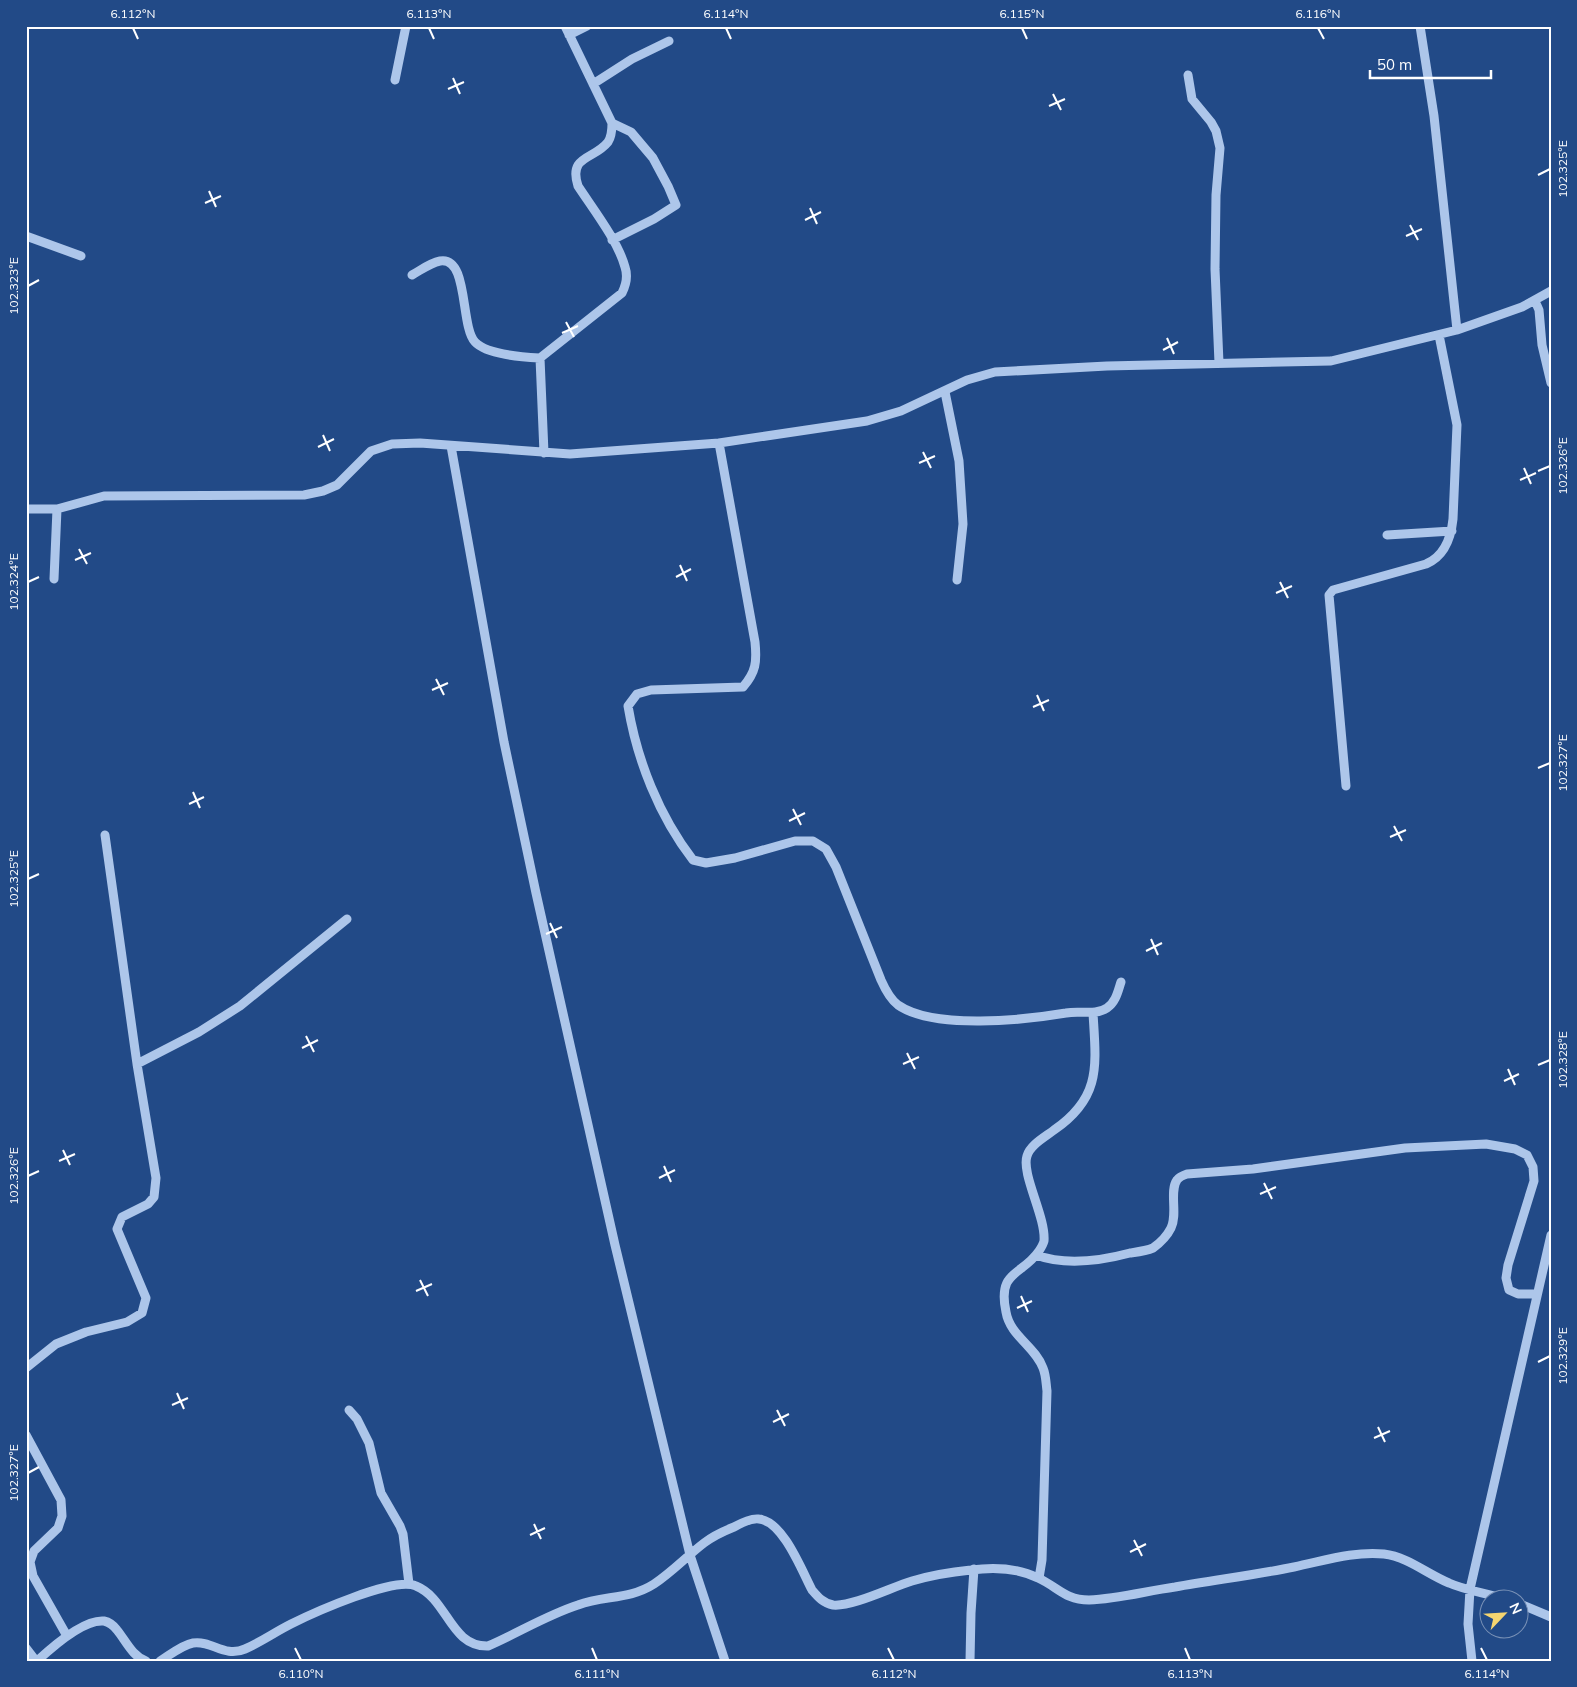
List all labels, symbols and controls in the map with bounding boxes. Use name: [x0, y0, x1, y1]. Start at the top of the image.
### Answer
text: 6.112°N: [111, 6, 155, 21]
text: 6.113°N: [407, 6, 451, 21]
text: 6.114°N: [704, 6, 748, 21]
text: 6.115°N: [1000, 6, 1044, 21]
text: 6.116°N: [1296, 6, 1340, 21]
scale bar: [1370, 48, 1491, 80]
text: 50 m: [1377, 55, 1412, 74]
text: 102.325°E: [1555, 140, 1570, 198]
text: 102.323°E: [6, 257, 21, 315]
text: 102.326°E: [1555, 437, 1570, 495]
text: 102.324°E: [6, 553, 21, 611]
text: 102.327°E: [1555, 734, 1570, 792]
text: 102.325°E: [6, 850, 21, 908]
text: 102.328°E: [1555, 1031, 1570, 1089]
text: 102.326°E: [6, 1147, 21, 1205]
text: 102.329°E: [1555, 1327, 1570, 1385]
text: 102.327°E: [6, 1444, 21, 1502]
north arrow: [1480, 1590, 1530, 1640]
text: N: [1505, 1600, 1526, 1617]
text: 6.110°N: [279, 1666, 323, 1681]
text: 6.111°N: [575, 1666, 619, 1681]
text: 6.112°N: [872, 1666, 916, 1681]
text: 6.113°N: [1168, 1666, 1212, 1681]
text: 6.114°N: [1465, 1666, 1509, 1681]

